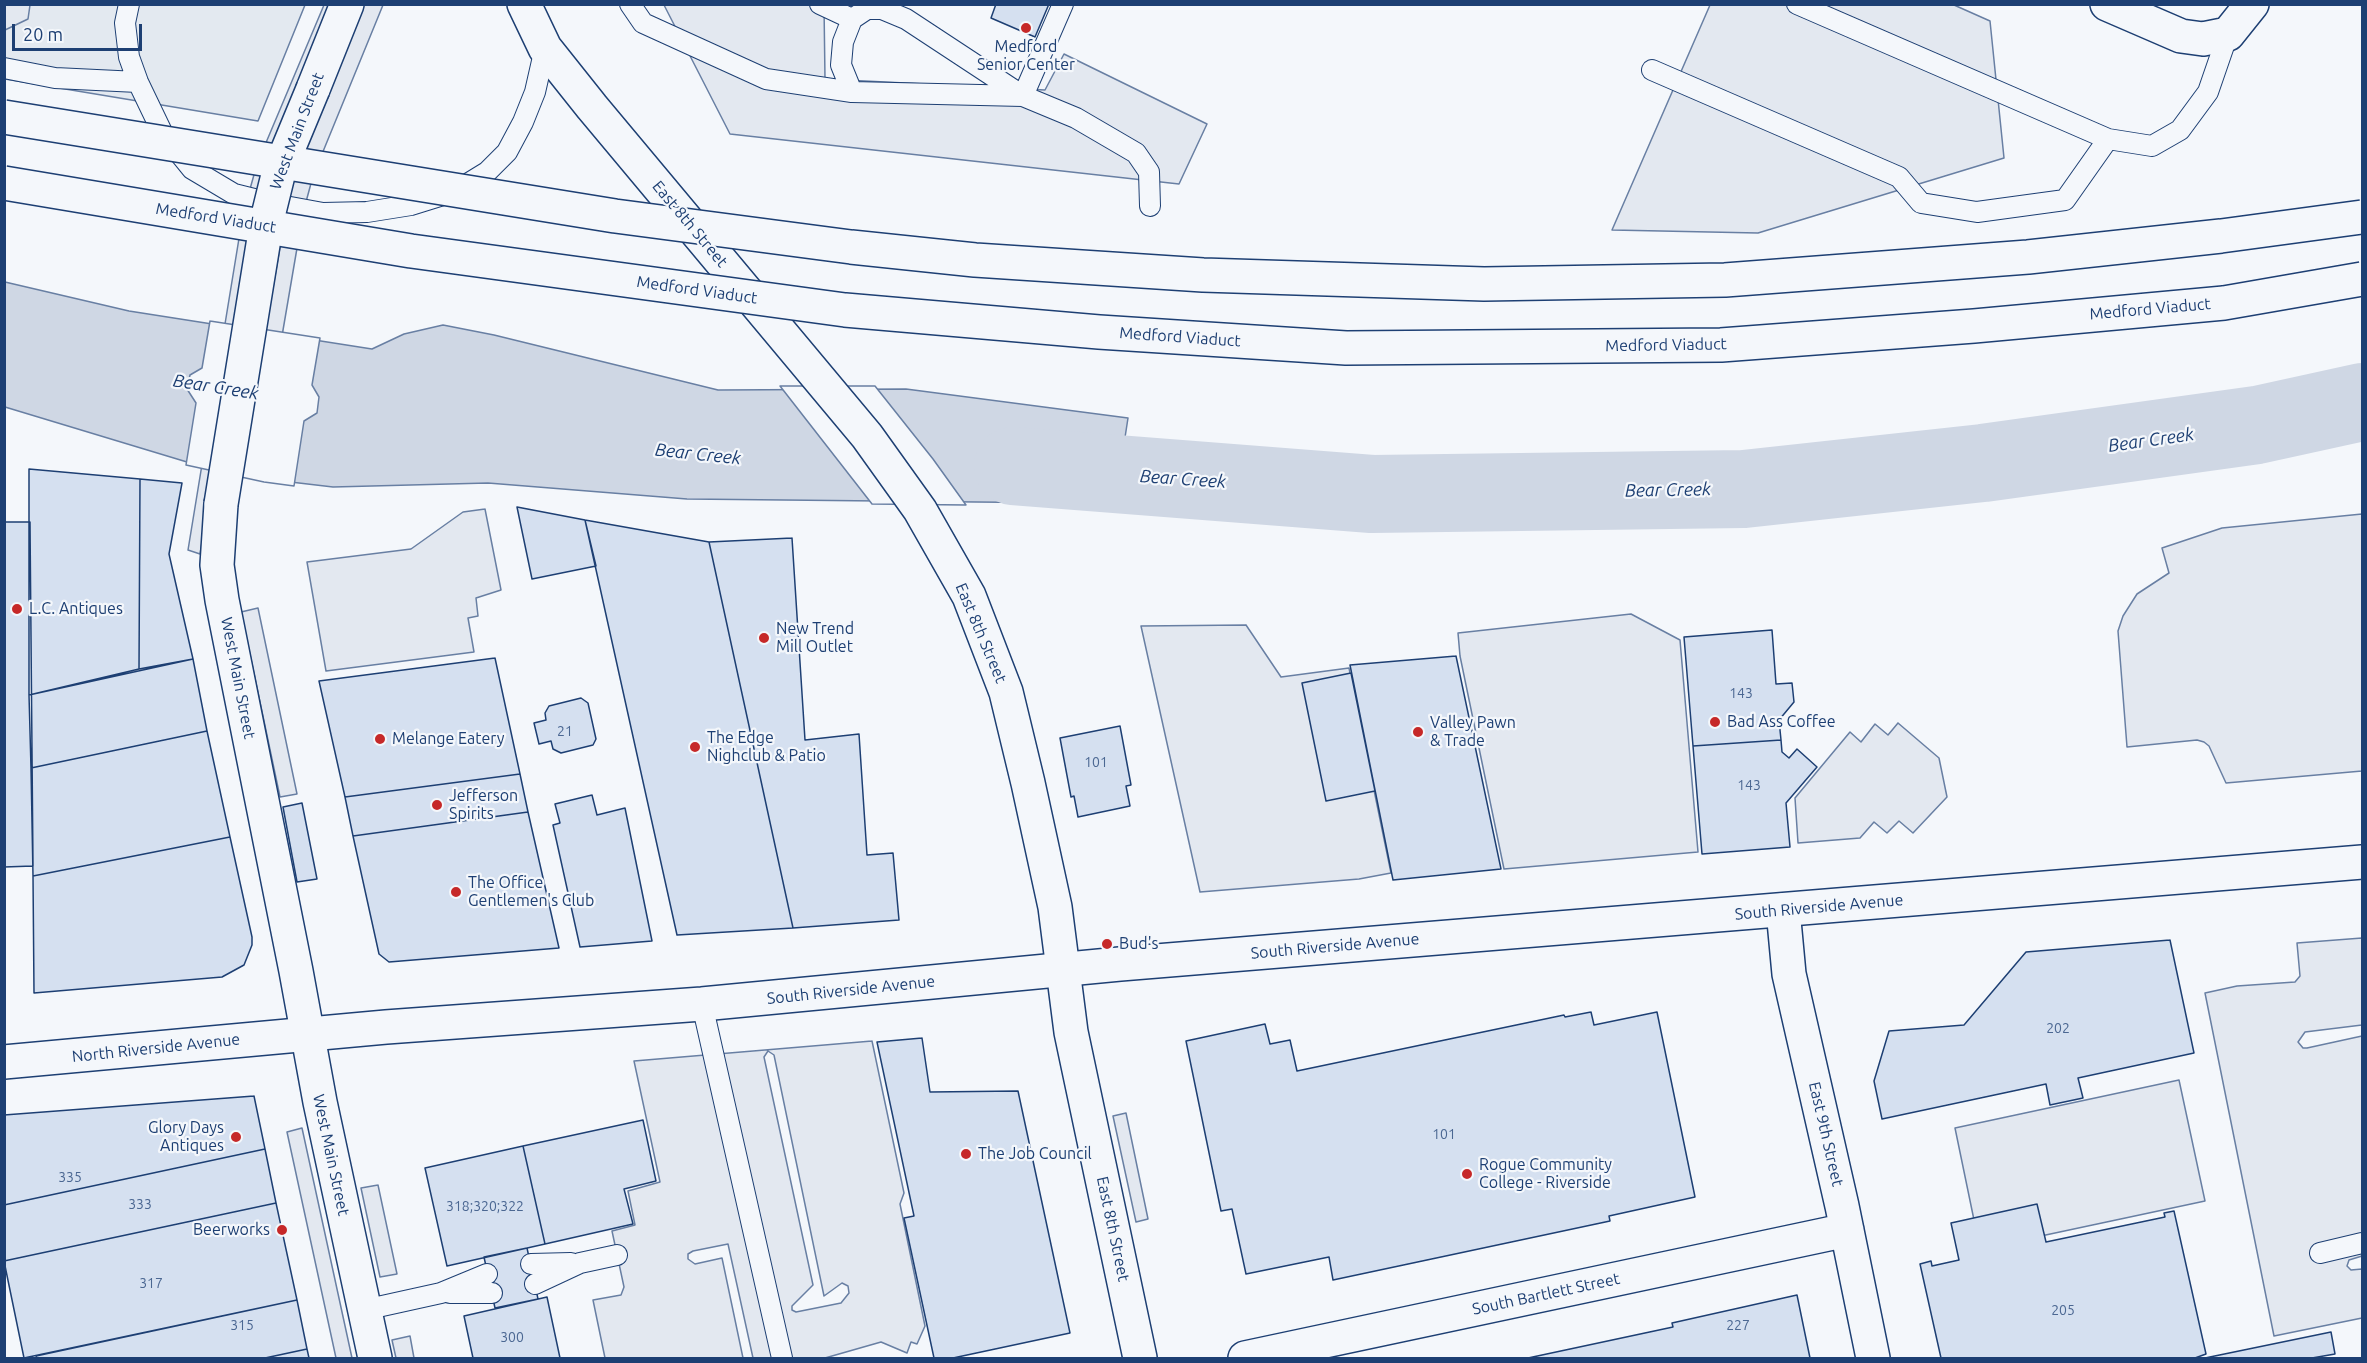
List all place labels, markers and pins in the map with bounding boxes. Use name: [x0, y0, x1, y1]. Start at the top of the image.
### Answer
marker: Medford Senior Center: [1019, 21, 1033, 35]
place label: Medford Senior Center: [977, 37, 1075, 75]
place label: L.C. Antiques: [29, 599, 123, 619]
marker: L.C. Antiques: [10, 602, 24, 616]
place label: New Trend Mill Outlet: [776, 619, 854, 657]
marker: New Trend Mill Outlet: [757, 631, 771, 645]
place label: Bad Ass Coffee: [1727, 712, 1836, 732]
place label: Valley Pawn & Trade: [1430, 713, 1516, 751]
marker: Bad Ass Coffee: [1708, 715, 1722, 729]
marker: Valley Pawn & Trade: [1411, 725, 1425, 739]
place label: The Edge Nighclub & Patio: [707, 728, 826, 766]
place label: Melange Eatery: [392, 729, 504, 749]
marker: Melange Eatery: [373, 732, 387, 746]
marker: The Edge Nighclub & Patio: [688, 740, 702, 754]
place label: Jefferson Spirits: [449, 786, 518, 824]
marker: Jefferson Spirits: [430, 798, 444, 812]
place label: The Office Gentlemen's Club: [468, 873, 594, 911]
marker: The Office Gentlemen's Club: [449, 885, 463, 899]
place label: Bud's: [1119, 934, 1158, 954]
marker: Bud's: [1100, 937, 1114, 951]
place label: Glory Days Antiques: [148, 1118, 224, 1156]
marker: Glory Days Antiques: [229, 1130, 243, 1144]
place label: The Job Council: [978, 1144, 1092, 1164]
marker: The Job Council: [959, 1147, 973, 1161]
place label: Rogue Community College - Riverside: [1479, 1155, 1612, 1193]
marker: Rogue Community College - Riverside: [1460, 1167, 1474, 1181]
place label: Beerworks: [193, 1220, 270, 1240]
marker: Beerworks: [275, 1223, 289, 1237]

